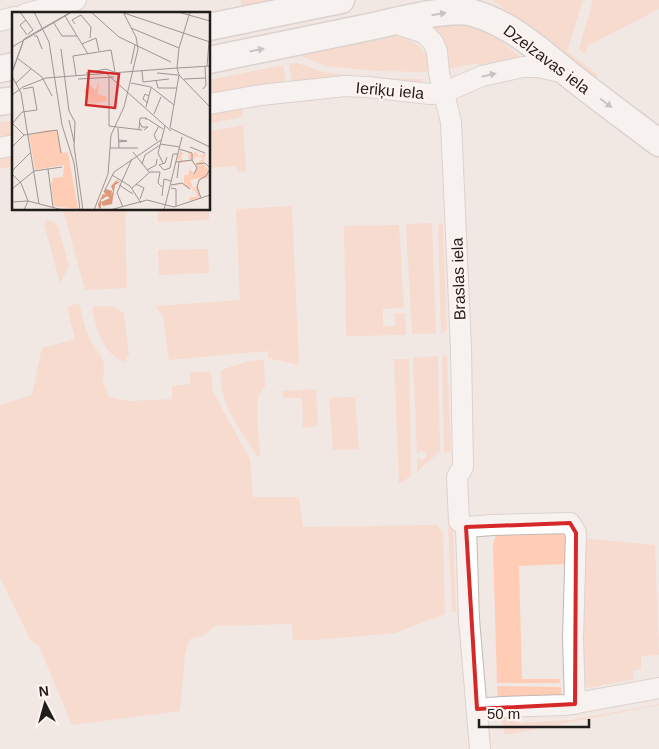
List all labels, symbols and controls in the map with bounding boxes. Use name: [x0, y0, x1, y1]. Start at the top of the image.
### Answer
one-way arrow: [431, 9, 447, 17]
inset map: [12, 12, 210, 210]
street label: Dzelzavas iela: [500, 22, 593, 97]
one-way arrow: [249, 46, 265, 54]
one-way arrow: [481, 71, 496, 79]
street label: Ieriķu iela: [355, 79, 425, 102]
one-way arrow: [599, 98, 613, 108]
street label: Braslas iela: [449, 237, 468, 321]
north arrow: [20, 679, 70, 729]
text: N: [38, 683, 50, 700]
scale bar: [479, 696, 589, 728]
text: 50 m: [487, 705, 520, 722]

